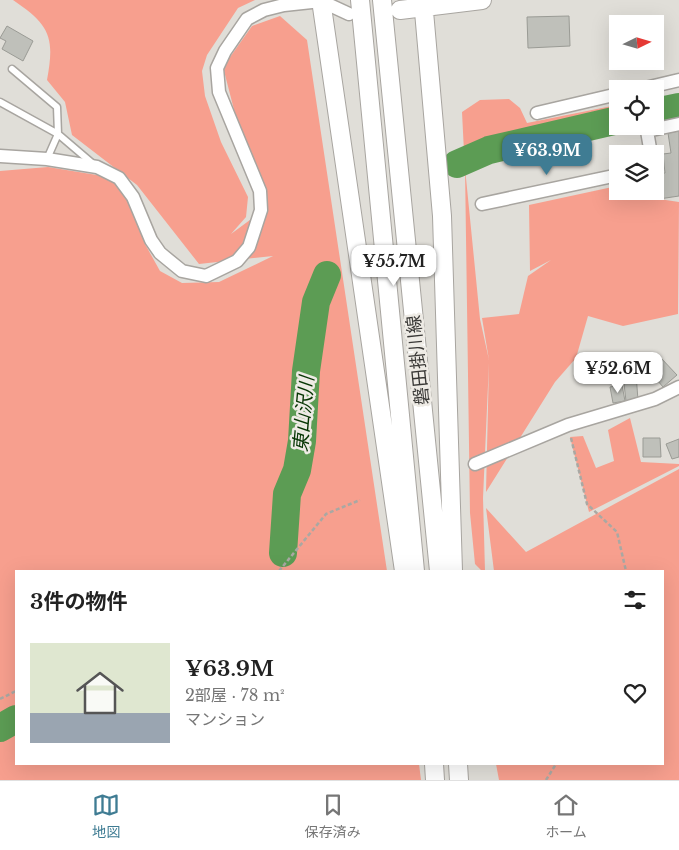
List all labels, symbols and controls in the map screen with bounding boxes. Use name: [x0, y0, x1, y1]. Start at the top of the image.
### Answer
north arrow: [609, 15, 664, 70]
map controls: [609, 15, 664, 200]
button: locate: [609, 80, 664, 135]
pin: ¥63.9M: [506, 134, 588, 176]
text: ¥63.9M: [513, 140, 581, 160]
button: layers: [609, 145, 664, 200]
pin: ¥55.7M: [353, 244, 435, 287]
text: ¥55.7M: [362, 251, 426, 271]
street label: 磐田掛川線: [402, 314, 434, 406]
pin: ¥52.6M: [577, 352, 659, 394]
text: ¥52.6M: [585, 358, 651, 378]
water label: 東山沢川: [289, 373, 318, 453]
icon: filters: [621, 586, 649, 614]
text: 3件の物件: [30, 589, 127, 615]
text: ¥63.9M: [185, 656, 274, 682]
icon: home: [70, 663, 130, 723]
icon: heart: [621, 679, 649, 707]
text: 2部屋 · 78 m²: [185, 685, 285, 705]
text: マンション: [185, 709, 265, 729]
tab: 地図: [92, 791, 120, 841]
tab: 保存済み: [305, 791, 361, 841]
tab: ホーム: [545, 791, 587, 841]

